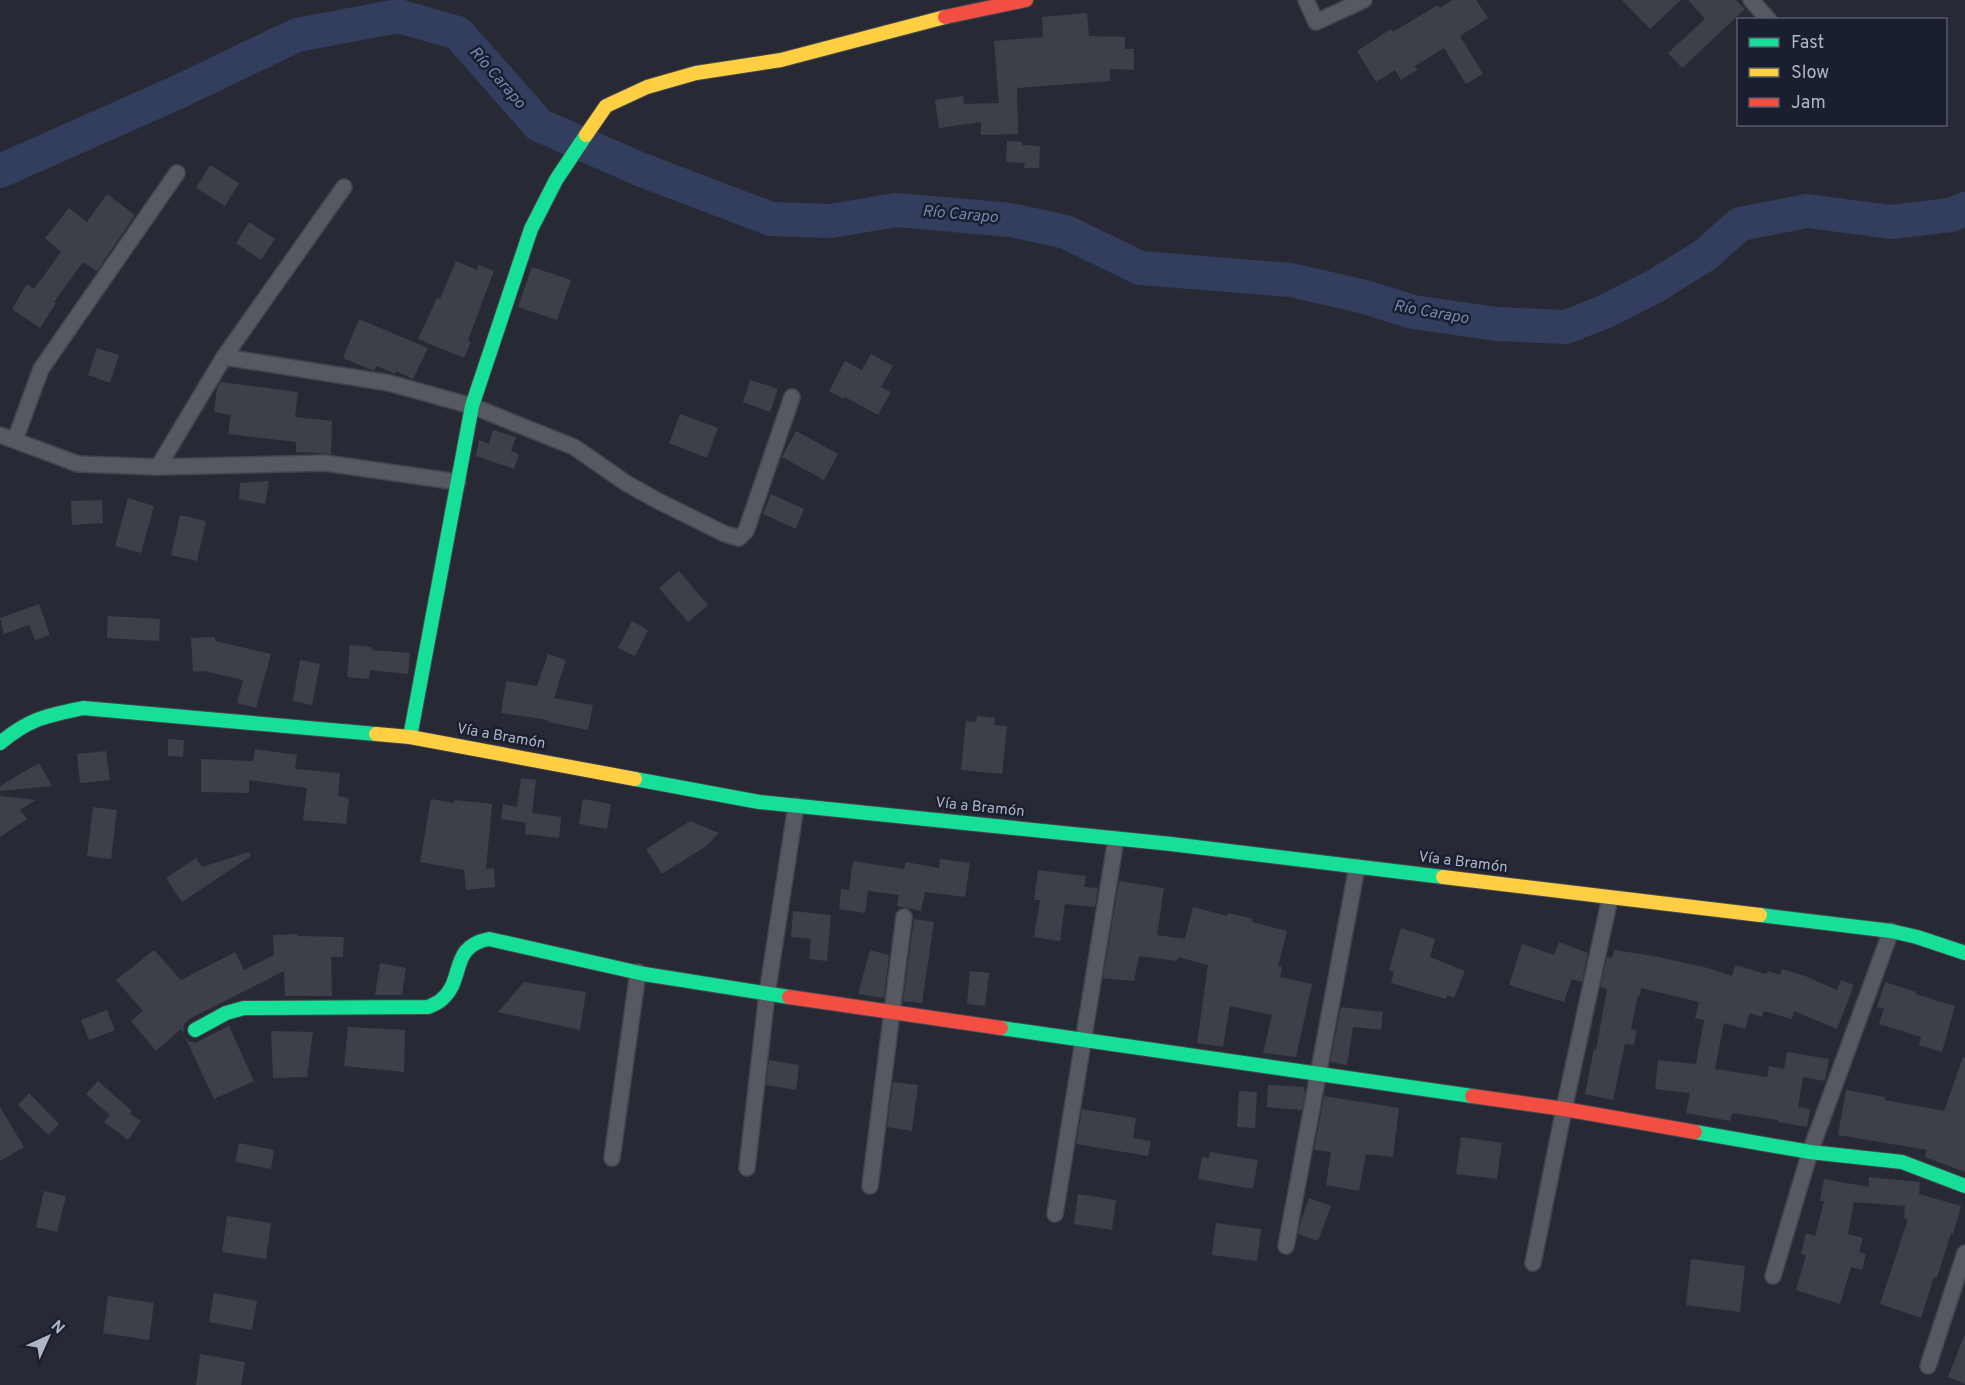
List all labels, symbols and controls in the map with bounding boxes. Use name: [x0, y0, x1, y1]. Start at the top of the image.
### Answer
legend: [1737, 18, 1947, 126]
text: Fast: [1791, 32, 1824, 55]
water label: Río Carapo: [465, 43, 530, 114]
text: Slow: [1791, 62, 1829, 85]
text: Jam: [1791, 92, 1826, 115]
water label: Río Carapo: [921, 202, 999, 228]
water label: Río Carapo: [1392, 297, 1471, 330]
street label: Vía a Bramón: [455, 720, 547, 754]
street label: Vía a Bramón: [934, 794, 1026, 822]
street label: Vía a Bramón: [1417, 848, 1509, 878]
north arrow: [18, 1307, 78, 1367]
text: N: [46, 1317, 68, 1339]

